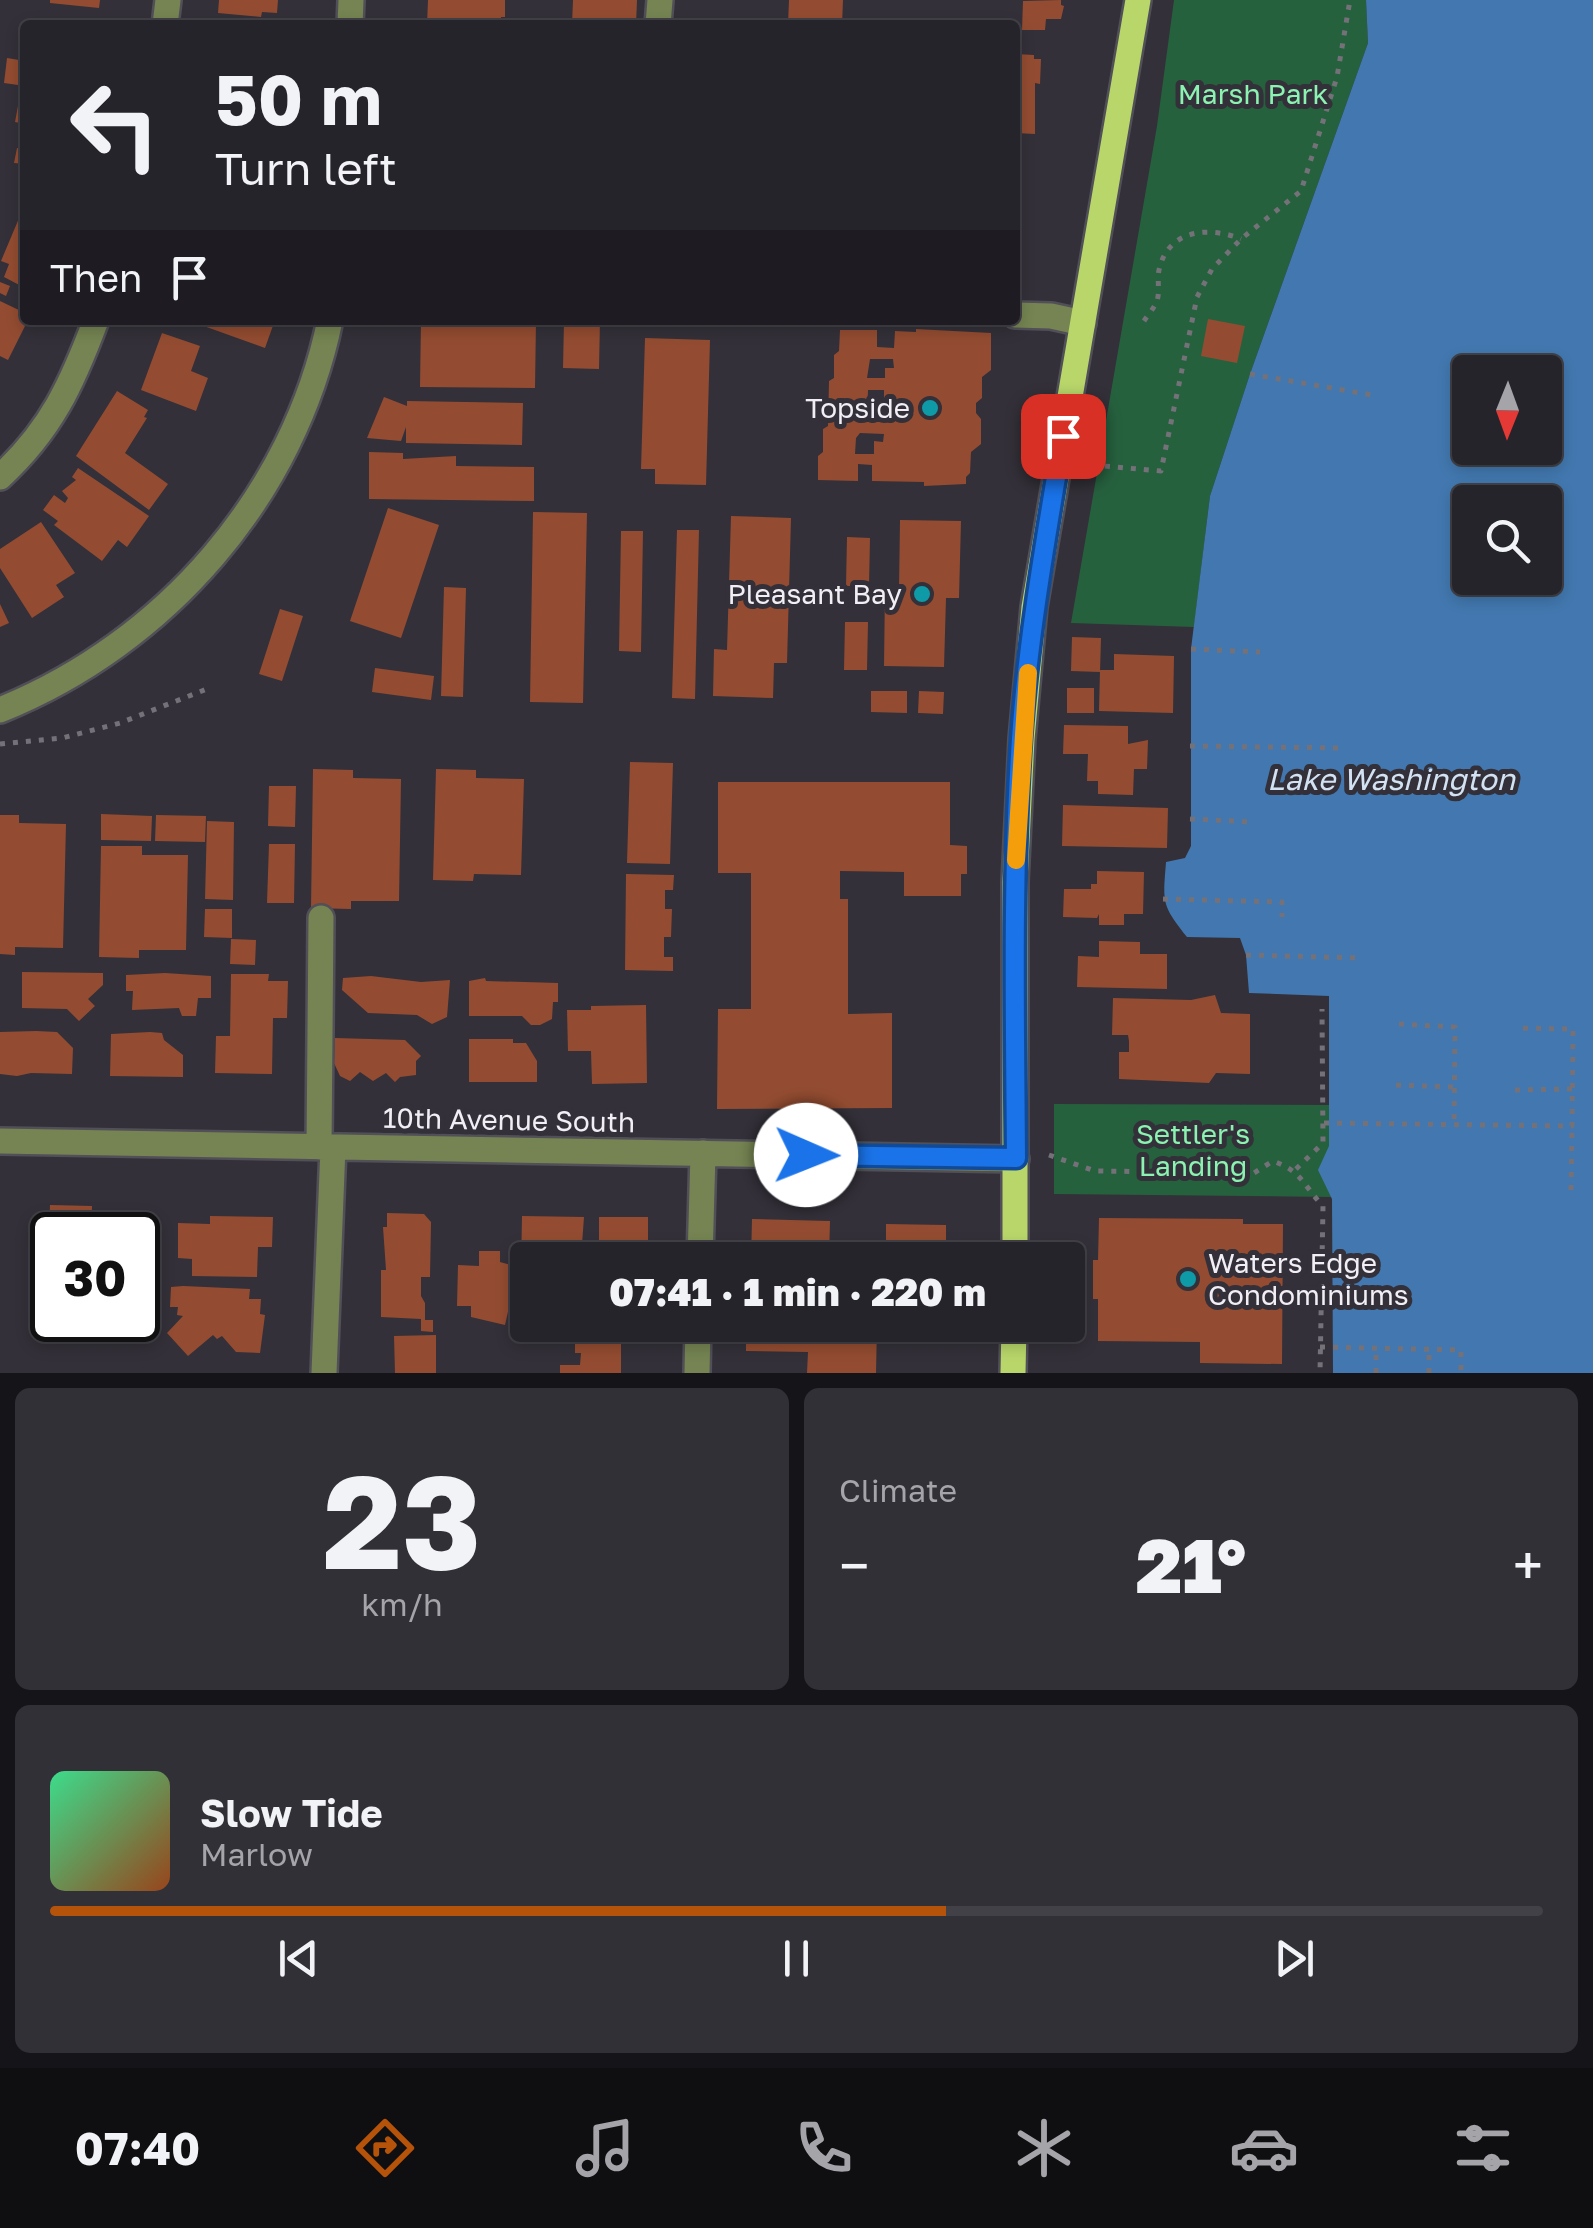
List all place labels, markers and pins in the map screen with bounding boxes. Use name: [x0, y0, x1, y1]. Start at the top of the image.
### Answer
place label: Topside: [805, 391, 910, 424]
pin: [1021, 394, 1106, 479]
marker: Topside: [919, 397, 941, 419]
place label: Pleasant Bay: [727, 577, 902, 610]
marker: Pleasant Bay: [911, 583, 933, 605]
place label: Waters Edge Condominiums: [1208, 1246, 1409, 1311]
marker: Waters Edge Condominiums: [1177, 1268, 1199, 1290]

